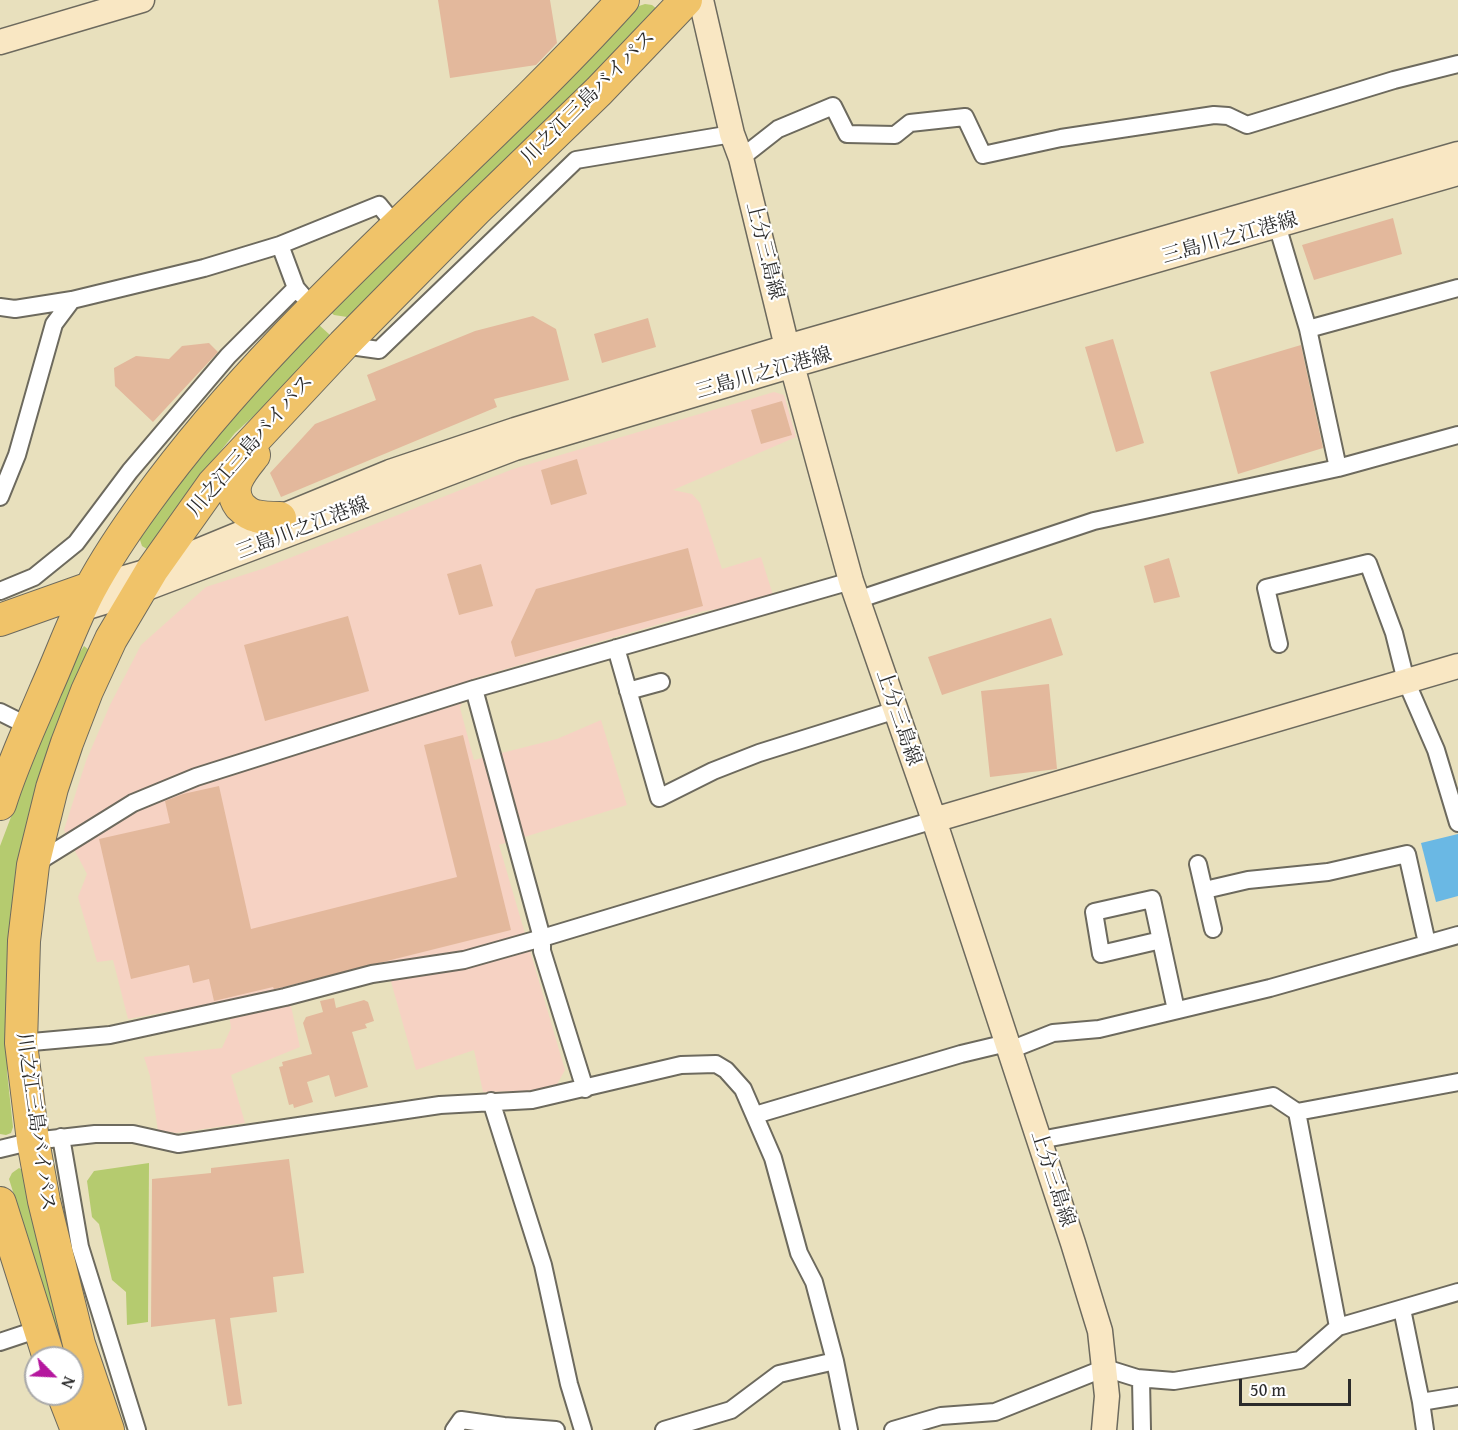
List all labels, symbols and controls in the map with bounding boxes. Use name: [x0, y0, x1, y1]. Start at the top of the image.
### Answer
street label: 川之江三島バイパス: [517, 26, 661, 170]
street label: 上分三島線: [740, 200, 788, 302]
street label: 三島川之江港線: [1159, 208, 1301, 270]
street label: 三島川之江港線: [693, 343, 835, 405]
street label: 川之江三島バイパス: [183, 370, 319, 522]
street label: 三島川之江港線: [233, 493, 373, 565]
street label: 上分三島線: [870, 667, 926, 769]
street label: 川之江三島バイパス: [11, 1031, 59, 1213]
street label: 上分三島線: [1025, 1128, 1079, 1230]
north arrow: [24, 1346, 84, 1406]
scale bar: [1242, 1367, 1354, 1405]
text: N: [55, 1373, 82, 1392]
text: 50 m: [1250, 1376, 1286, 1403]

